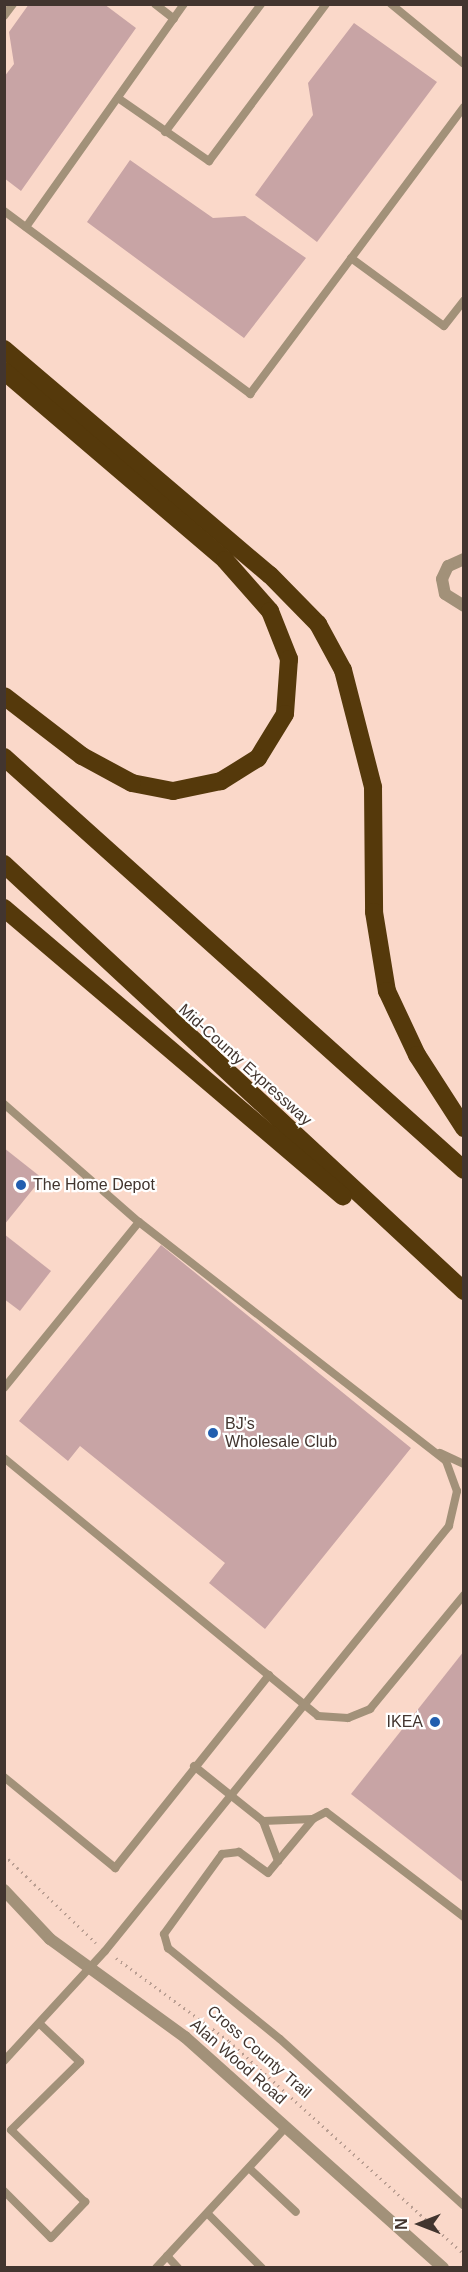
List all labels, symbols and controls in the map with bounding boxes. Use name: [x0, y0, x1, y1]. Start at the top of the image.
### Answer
street label: Mid-County Expressway: [174, 1000, 316, 1130]
place label: The Home Depot: [33, 1175, 155, 1195]
marker: The Home Depot: [14, 1178, 28, 1192]
place label: BJ's Wholesale Club: [225, 1414, 337, 1452]
marker: BJ's Wholesale Club: [206, 1426, 220, 1440]
place label: IKEA: [387, 1712, 423, 1732]
marker: IKEA: [428, 1715, 442, 1729]
street label: Cross County Trail: [203, 2001, 315, 2103]
street label: Alan Wood Road: [186, 2015, 290, 2109]
north arrow: [390, 2194, 450, 2254]
text: N: [393, 2218, 410, 2230]

